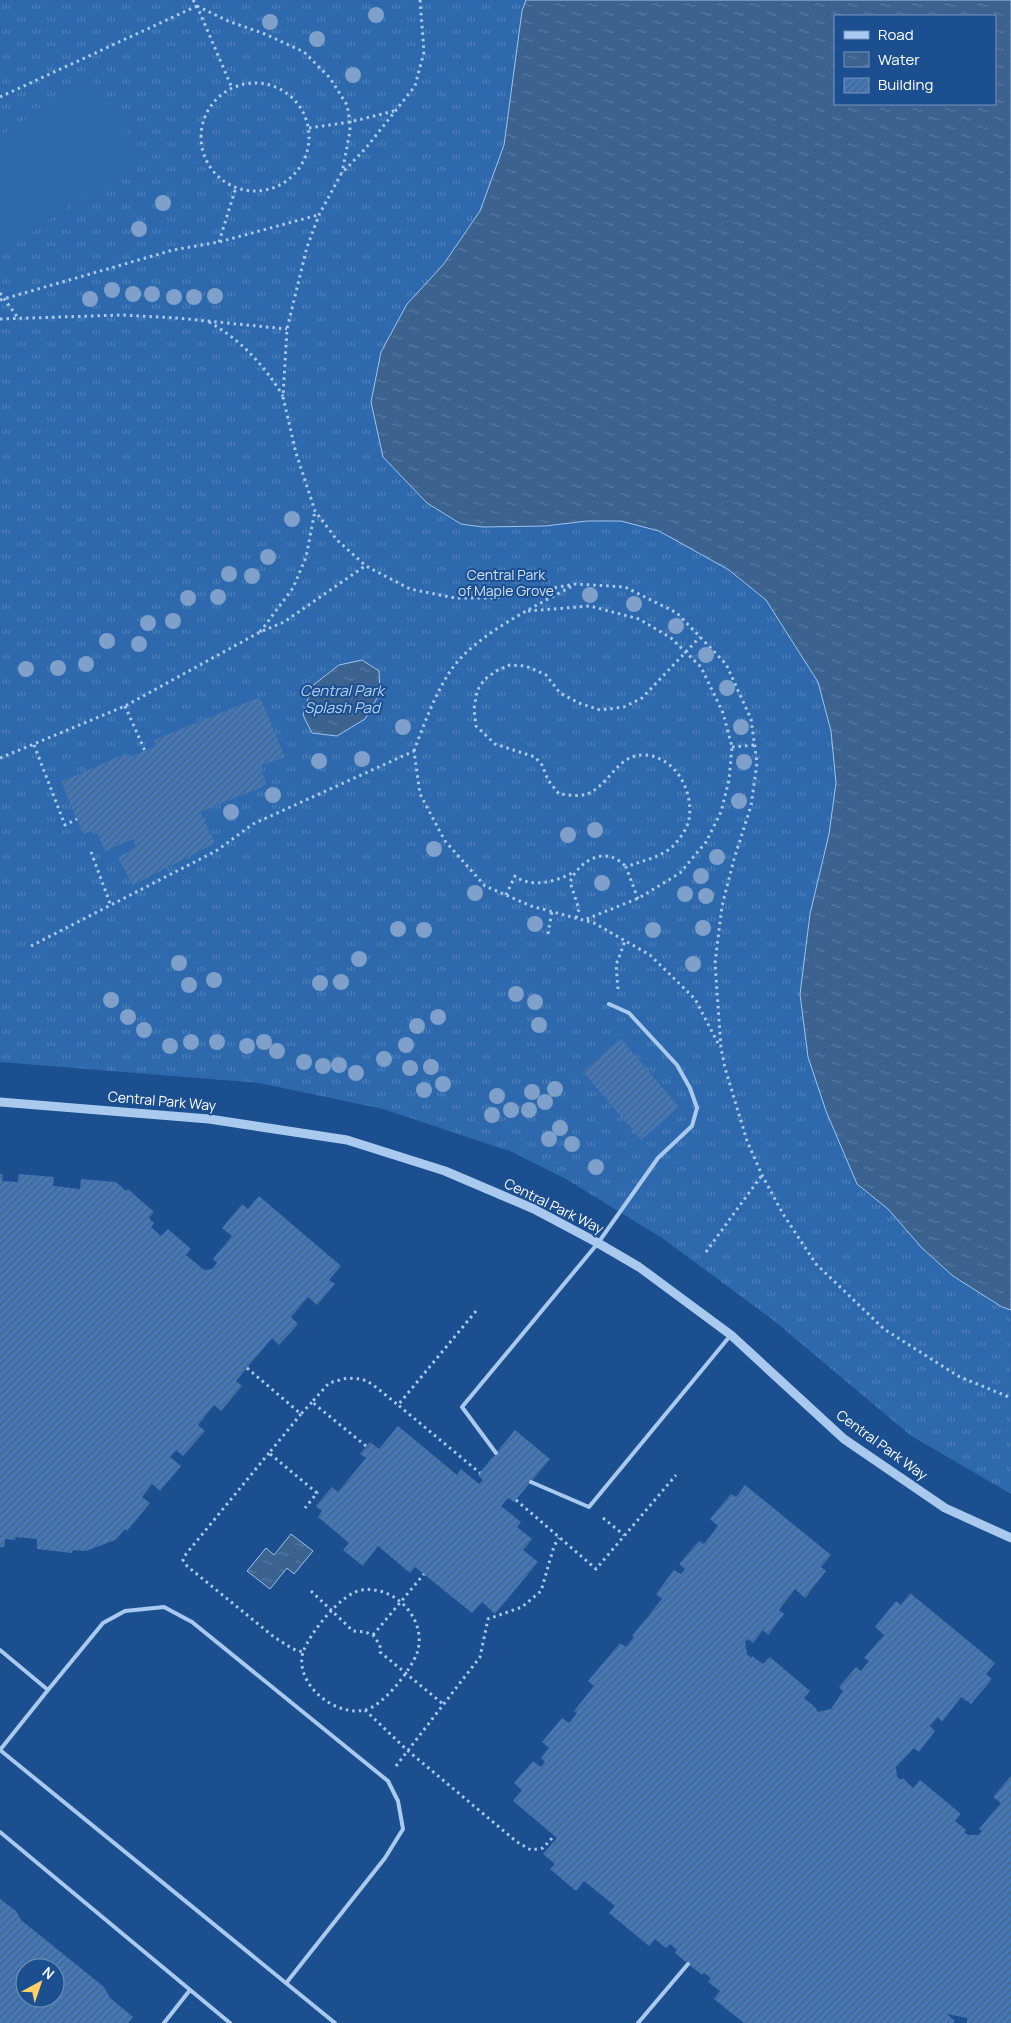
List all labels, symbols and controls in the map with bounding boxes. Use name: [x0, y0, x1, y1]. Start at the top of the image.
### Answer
legend: [834, 15, 996, 105]
text: Road: [878, 24, 914, 45]
text: Water: [878, 49, 920, 70]
text: Building: [878, 74, 933, 95]
park label: Central Park of Maple Grove: [458, 565, 554, 600]
water label: Central Park Splash Pad: [300, 680, 387, 718]
street label: Central Park Way: [107, 1086, 217, 1115]
street label: Central Park Way: [501, 1173, 608, 1238]
street label: Central Park Way: [833, 1405, 932, 1485]
north arrow: [15, 1958, 65, 2008]
text: N: [39, 1962, 59, 1983]

